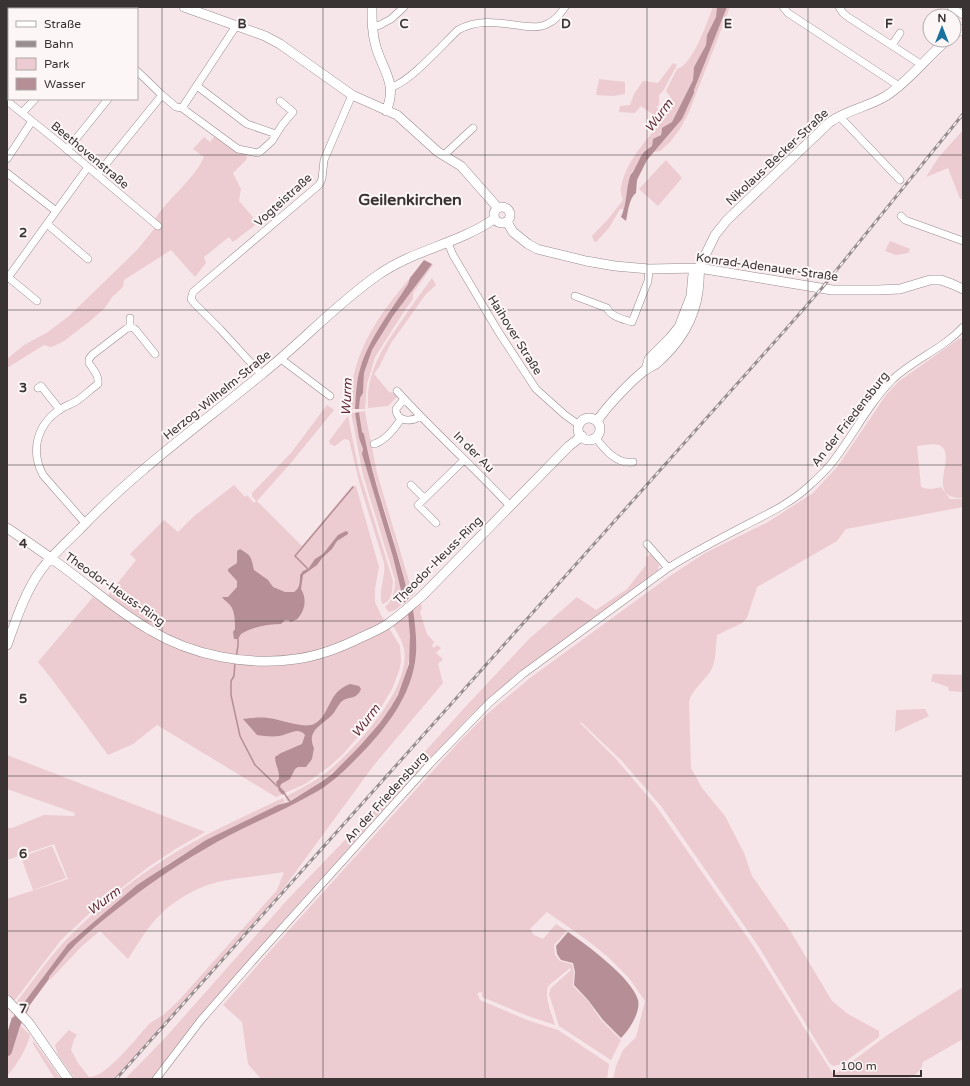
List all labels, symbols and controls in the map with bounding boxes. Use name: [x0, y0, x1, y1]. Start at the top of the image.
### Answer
legend: [8, 8, 138, 100]
north arrow: [922, 8, 962, 48]
text: N: [938, 12, 946, 25]
text: B: [237, 16, 247, 32]
text: C: [399, 16, 409, 32]
text: D: [561, 16, 571, 32]
text: E: [724, 16, 732, 32]
text: F: [885, 16, 893, 32]
text: Straße: [44, 17, 81, 31]
text: Bahn: [44, 37, 74, 51]
text: Park: [44, 57, 70, 71]
text: Wasser: [44, 77, 86, 91]
water label: Wurm: [641, 95, 677, 136]
street label: Nikolaus-Becker-Straße: [723, 106, 831, 208]
street label: Beethovenstraße: [48, 118, 132, 192]
street label: Vogteistraße: [251, 170, 315, 229]
district label: Geilenkirchen: [358, 190, 462, 210]
text: 2: [19, 225, 27, 241]
street label: Konrad-Adenauer-Straße: [695, 250, 839, 284]
street label: Haihover Straße: [485, 293, 545, 378]
street label: Herzog-Wilhelm-Straße: [161, 347, 274, 443]
street label: An der Friedensburg: [808, 369, 892, 469]
water label: Wurm: [338, 377, 356, 416]
text: 3: [19, 380, 27, 396]
street label: In der Au: [451, 429, 497, 475]
street label: Theodor-Heuss-Ring: [391, 513, 485, 607]
text: 4: [19, 536, 28, 552]
street label: Theodor-Heuss-Ring: [62, 549, 168, 629]
text: 5: [19, 691, 27, 707]
water label: Wurm: [348, 700, 384, 741]
street label: An der Friedensburg: [342, 749, 430, 845]
text: 6: [19, 846, 27, 862]
water label: Wurm: [84, 883, 125, 919]
text: 7: [19, 1001, 27, 1017]
scale bar: [834, 1052, 921, 1078]
text: 100 m: [840, 1059, 877, 1073]

